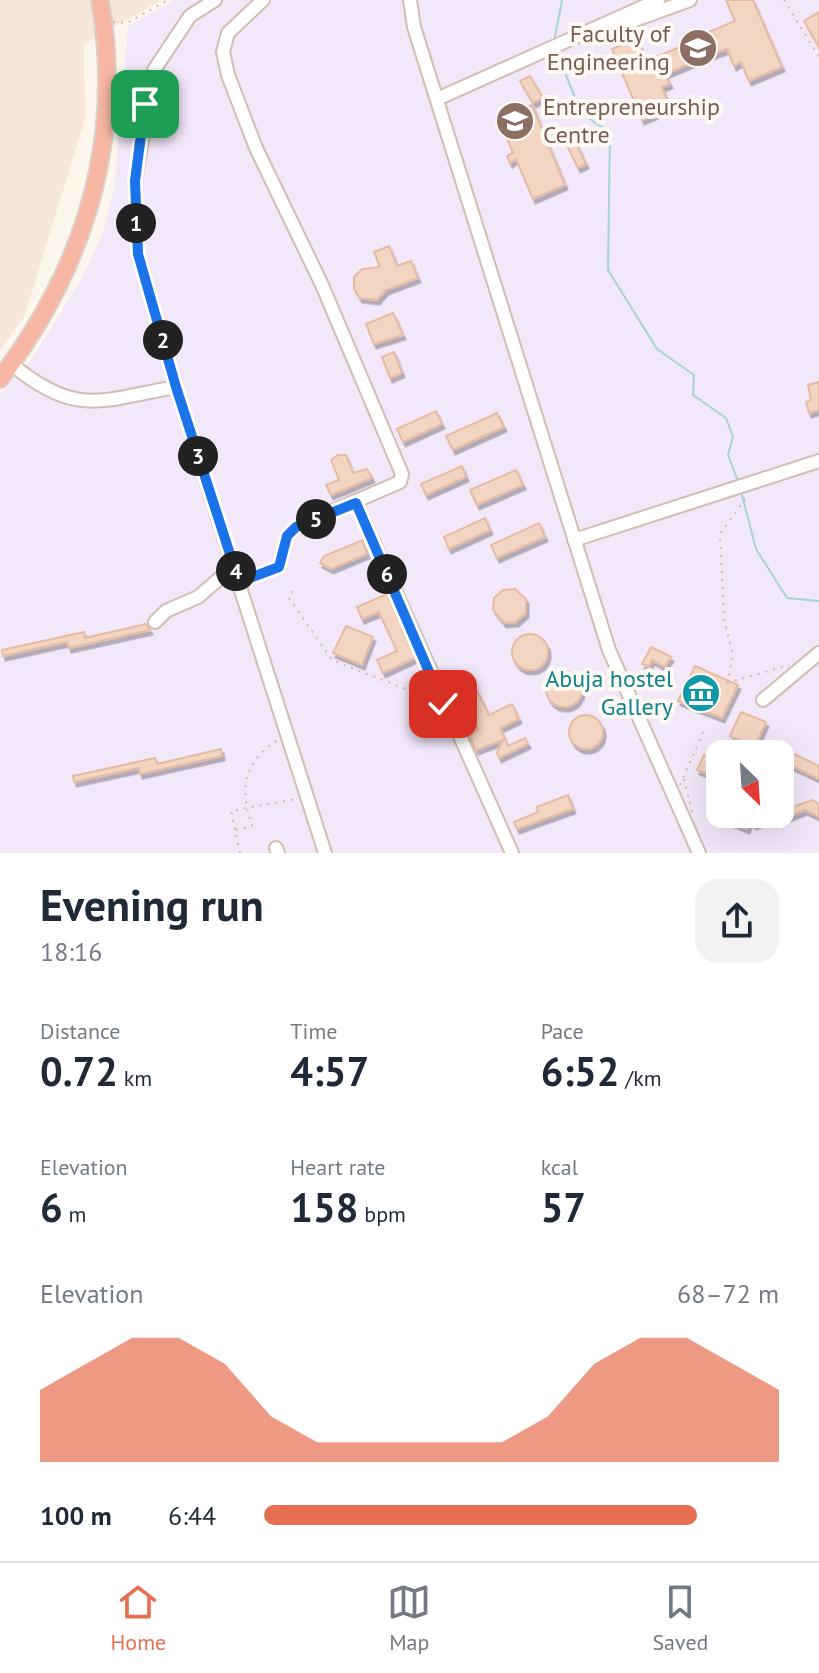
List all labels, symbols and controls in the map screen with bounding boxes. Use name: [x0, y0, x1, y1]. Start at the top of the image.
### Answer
place label: Faculty of Engineering: [547, 18, 671, 77]
school or university icon: Faculty of Engineering: [677, 27, 719, 69]
pin: [111, 70, 179, 138]
icon: arrive: [123, 82, 167, 126]
place label: Entrepreneurship Centre: [543, 91, 720, 150]
school or university icon: Entrepreneurship Centre: [494, 100, 536, 142]
pin: 1: [116, 203, 156, 243]
text: 1: [130, 209, 142, 237]
pin: 2: [143, 320, 183, 360]
text: 2: [157, 326, 169, 354]
pin: 3: [178, 436, 218, 476]
text: 3: [192, 442, 204, 470]
pin: 5: [296, 499, 336, 539]
text: 5: [310, 505, 322, 533]
pin: 4: [216, 551, 256, 591]
pin: 6: [367, 554, 407, 594]
text: 4: [230, 557, 242, 585]
text: 6: [381, 560, 393, 588]
place label: Abuja hostel Gallery: [545, 663, 673, 722]
pin: [409, 670, 477, 738]
museum icon: Abuja hostel Gallery: [680, 672, 722, 714]
icon: check: [421, 682, 465, 726]
north arrow: [706, 740, 794, 828]
map controls: [706, 740, 794, 828]
text: Evening run: [40, 876, 264, 933]
button: share: [695, 879, 779, 963]
text: 18:16: [40, 935, 102, 968]
text: Distance: [40, 1017, 121, 1045]
text: Time: [290, 1017, 337, 1045]
text: Pace: [541, 1017, 584, 1045]
text: 0.72: [40, 1045, 118, 1097]
text: 4:57: [290, 1045, 369, 1097]
text: 6:52: [541, 1045, 619, 1097]
text: km: [118, 1064, 152, 1092]
text: /km: [619, 1064, 662, 1092]
text: Elevation: [40, 1153, 128, 1181]
text: Heart rate: [290, 1153, 385, 1181]
text: kcal: [541, 1153, 578, 1181]
text: 6: [40, 1181, 63, 1233]
text: 158: [290, 1181, 358, 1233]
text: 57: [541, 1181, 586, 1233]
text: m: [63, 1200, 86, 1228]
text: bpm: [358, 1200, 406, 1228]
text: Elevation: [40, 1277, 144, 1310]
text: 68–72 m: [677, 1277, 779, 1310]
text: 100 m: [40, 1499, 112, 1532]
text: 6:44: [168, 1499, 216, 1532]
tab: Home: [111, 1580, 166, 1656]
tab: Map: [387, 1580, 431, 1656]
tab: Saved: [652, 1580, 708, 1656]

